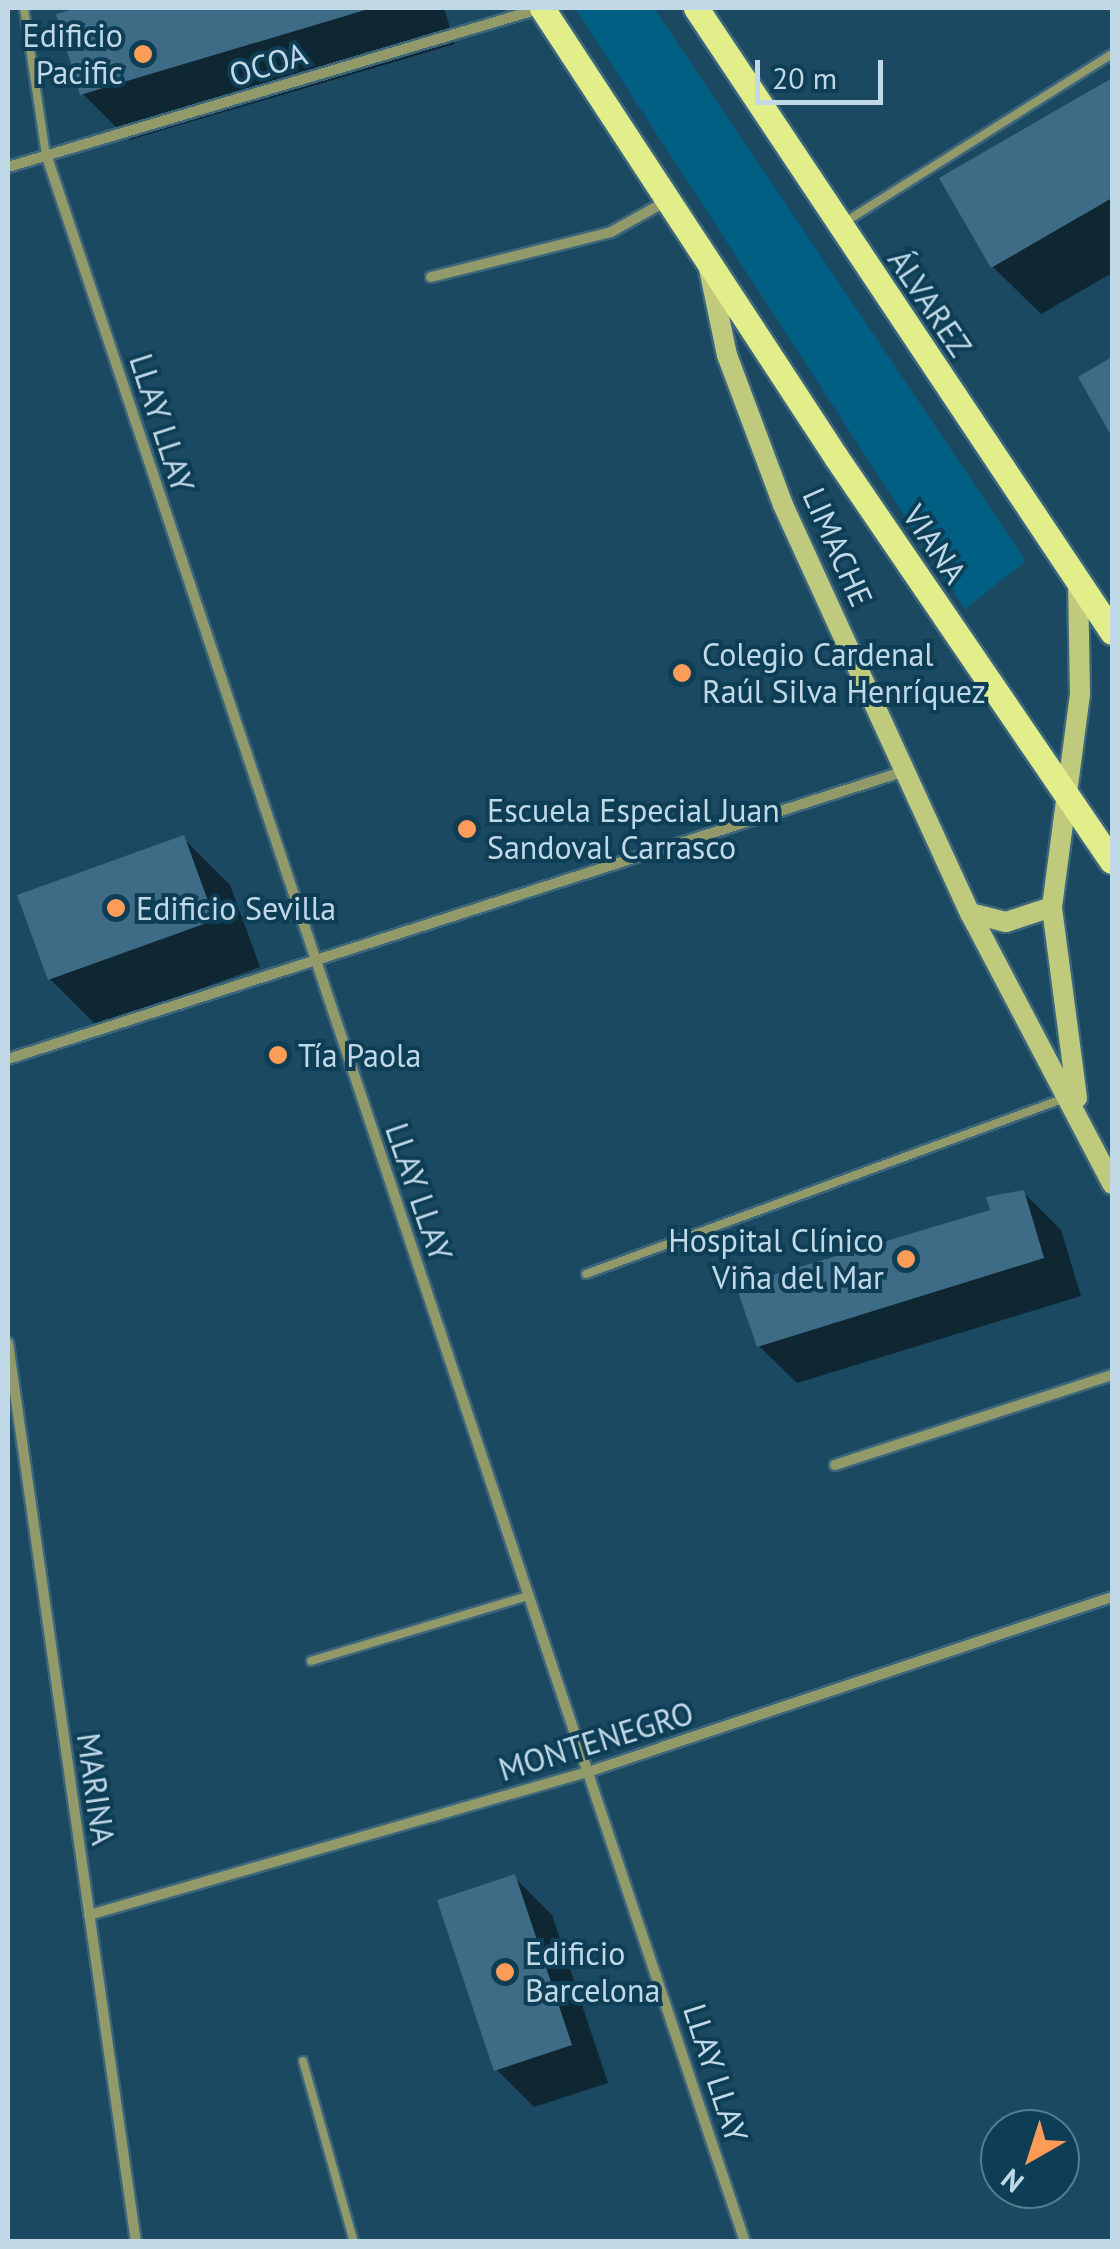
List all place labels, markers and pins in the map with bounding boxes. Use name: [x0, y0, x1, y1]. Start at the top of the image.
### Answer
place label: Edificio Pacific: [23, 17, 123, 92]
marker: Edificio Pacific: [132, 43, 154, 65]
place label: Colegio Cardenal Raúl Silva Henríquez: [702, 636, 986, 711]
marker: Colegio Cardenal Raúl Silva Henríquez: [671, 662, 693, 684]
place label: Escuela Especial Juan Sandoval Carrasco: [487, 792, 780, 867]
marker: Escuela Especial Juan Sandoval Carrasco: [456, 818, 478, 840]
place label: Edificio Sevilla: [136, 889, 336, 927]
marker: Edificio Sevilla: [105, 897, 127, 919]
place label: Tía Paola: [298, 1036, 421, 1074]
marker: Tía Paola: [267, 1044, 289, 1066]
place label: Hospital Clínico Viña del Mar: [668, 1222, 884, 1297]
marker: Hospital Clínico Viña del Mar: [893, 1246, 919, 1272]
place label: Edificio Barcelona: [525, 1935, 660, 2010]
marker: Edificio Barcelona: [494, 1961, 516, 1983]

